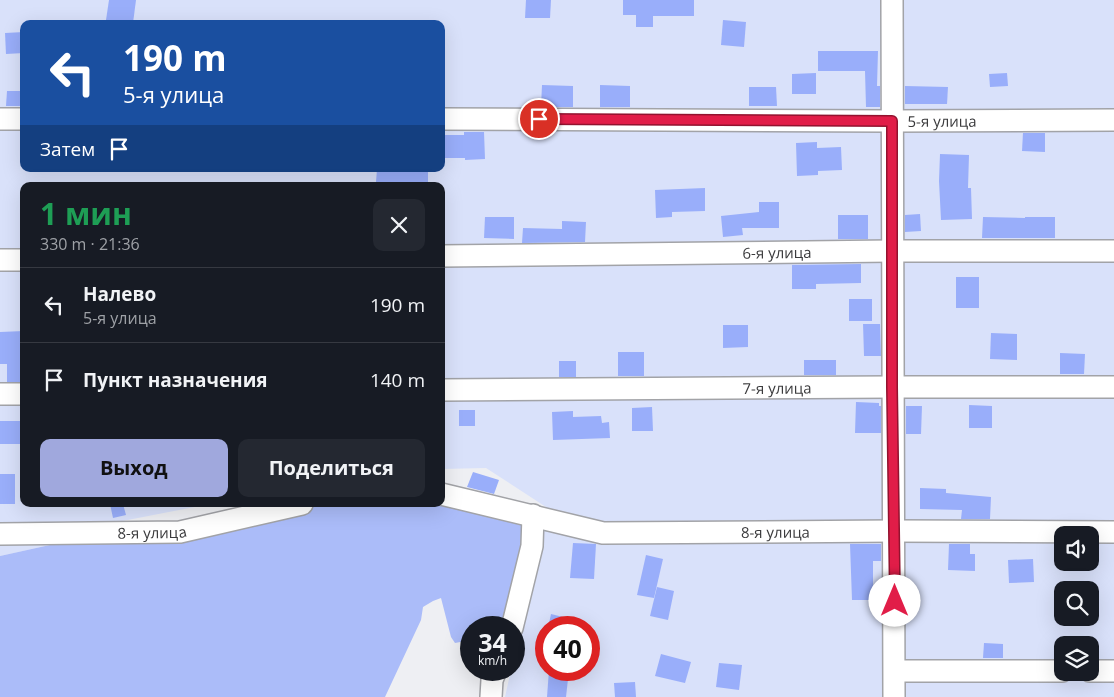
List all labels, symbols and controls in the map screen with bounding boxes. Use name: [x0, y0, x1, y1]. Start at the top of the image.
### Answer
text: 190 m: [123, 34, 227, 81]
icon: left: [40, 40, 105, 105]
text: 5-я улица: [123, 79, 224, 109]
pin: [518, 98, 560, 140]
icon: arrive: [525, 105, 553, 133]
street label: 5-я улица: [907, 111, 977, 131]
icon: arrive: [105, 135, 133, 163]
text: Затем: [40, 136, 95, 162]
text: 1 мин: [40, 193, 132, 234]
button: close: [373, 199, 425, 251]
text: 330 m · 21:36: [40, 233, 140, 255]
street label: 6-я улица: [742, 242, 812, 263]
text: Налево: [83, 281, 156, 307]
icon: left: [40, 291, 68, 319]
text: 190 m: [370, 292, 425, 318]
text: 5-я улица: [83, 307, 157, 329]
icon: arrive: [40, 366, 68, 394]
text: Пункт назначения: [83, 367, 268, 393]
text: 140 m: [370, 367, 425, 393]
street label: 7-я улица: [742, 378, 812, 398]
button: Выход: [40, 439, 228, 497]
button: Поделиться: [238, 439, 425, 497]
street label: 8-я улица: [117, 521, 189, 543]
street label: 8-я улица: [741, 522, 810, 542]
map controls: [1054, 526, 1099, 681]
button: sound: [1054, 526, 1099, 571]
position arrow: [868, 574, 920, 626]
button: search: [1054, 581, 1099, 626]
speed limit sign: 40: [535, 616, 600, 681]
text: 34: [478, 625, 507, 659]
button: layers: [1054, 636, 1099, 681]
text: km/h: [478, 652, 507, 669]

